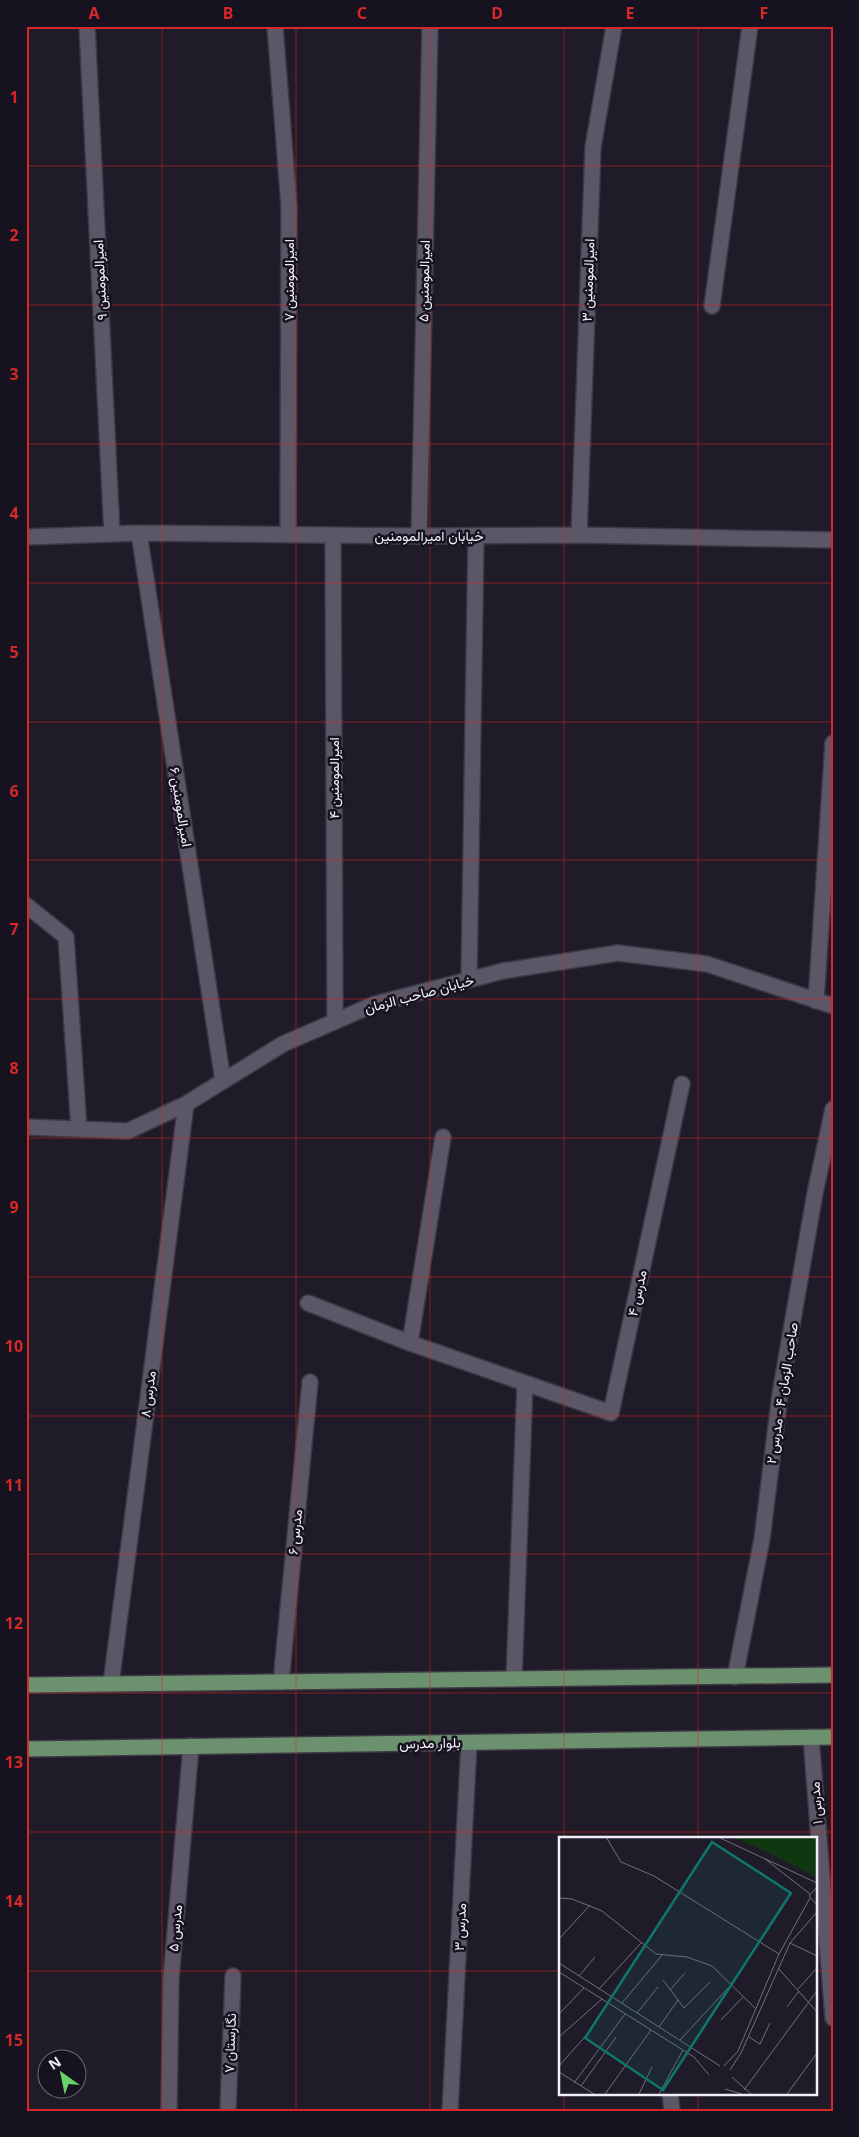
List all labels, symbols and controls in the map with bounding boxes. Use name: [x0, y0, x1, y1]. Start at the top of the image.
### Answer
text: A: [88, 2, 100, 24]
text: B: [223, 2, 233, 24]
text: C: [357, 2, 367, 24]
text: D: [491, 2, 503, 24]
text: E: [626, 2, 635, 24]
text: F: [760, 2, 768, 24]
text: 1: [9, 86, 19, 108]
text: 2: [9, 224, 19, 246]
street label: امیرالمومنین ۳: [577, 238, 598, 322]
street label: امیرالمومنین ۹: [88, 239, 111, 321]
street label: امیرالمومنین ۷: [279, 239, 298, 321]
street label: امیرالمومنین ۵: [413, 240, 434, 322]
text: 3: [9, 363, 19, 385]
text: 4: [9, 502, 19, 524]
street label: خیابان امیرالمومنین: [374, 526, 484, 545]
text: 5: [9, 641, 19, 663]
street label: امیرالمومنین ۴: [324, 737, 343, 819]
street label: امیرالمومنین ۶: [166, 766, 197, 848]
text: 6: [9, 780, 19, 802]
text: 7: [9, 918, 19, 940]
street label: خیابان صاحب الزمان: [362, 970, 476, 1017]
text: 8: [9, 1057, 19, 1079]
text: 9: [9, 1196, 19, 1218]
street label: مدرس ۴: [622, 1268, 651, 1318]
street label: صاحب الزمان ۴ - مدرس ۲: [761, 1320, 802, 1465]
text: 10: [5, 1335, 23, 1357]
street label: مدرس ۸: [135, 1369, 160, 1418]
text: 11: [5, 1474, 23, 1496]
street label: مدرس ۶: [283, 1508, 306, 1556]
text: 12: [5, 1612, 23, 1634]
street label: بلوار مدرس: [399, 1732, 461, 1753]
text: 13: [5, 1751, 23, 1773]
street label: مدرس ۱: [805, 1781, 826, 1825]
inset map: [559, 1837, 816, 2094]
text: 14: [5, 1890, 23, 1912]
street label: مدرس ۳: [449, 1902, 470, 1951]
street label: مدرس ۵: [163, 1904, 186, 1952]
street label: نگارستان ۷: [219, 2013, 240, 2073]
text: 15: [5, 2029, 23, 2051]
north arrow: [38, 2050, 88, 2100]
text: N: [45, 2052, 65, 2074]

